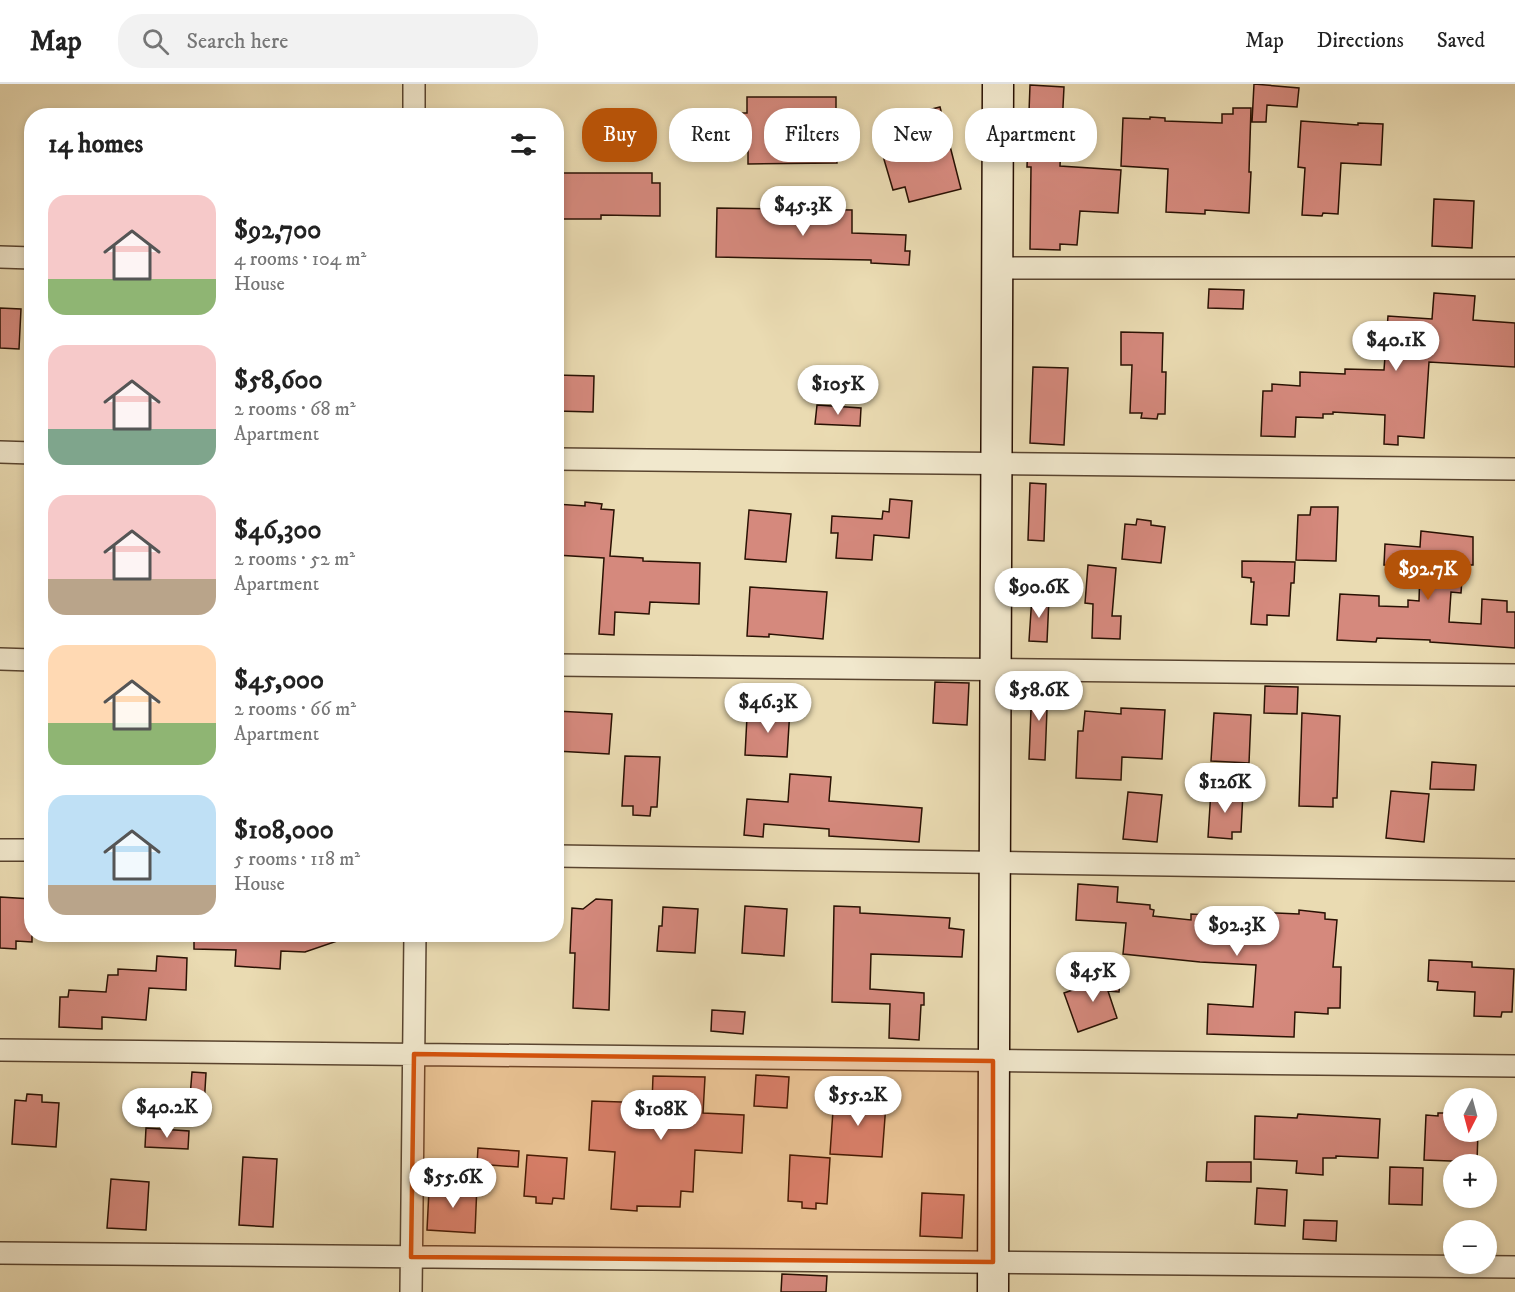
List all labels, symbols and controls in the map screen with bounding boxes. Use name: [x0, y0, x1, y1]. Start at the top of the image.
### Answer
search box: [118, 14, 538, 68]
text: Map: [30, 24, 82, 59]
icon: search: [139, 25, 172, 58]
text: Search here: [187, 28, 288, 55]
text: Map: [1245, 28, 1284, 54]
text: Directions: [1317, 28, 1404, 54]
text: Saved: [1437, 28, 1485, 54]
chip: Buy: [582, 108, 657, 162]
chip: Rent: [669, 108, 752, 162]
chip: Filters: [764, 108, 860, 162]
chip: New: [872, 108, 953, 162]
chip: Apartment: [965, 108, 1097, 162]
text: 14 homes: [48, 128, 143, 161]
icon: filters: [507, 128, 540, 161]
pin: $45.3K: [754, 186, 852, 237]
text: $45.3K: [774, 193, 832, 218]
text: $92,700: [234, 214, 321, 247]
icon: home: [96, 219, 168, 291]
text: 4 rooms · 104 m²: [234, 247, 366, 272]
text: House: [234, 272, 285, 297]
pin: $40.1K: [1347, 321, 1445, 372]
text: $40.1K: [1366, 328, 1426, 353]
text: $58,600: [234, 364, 323, 397]
pin: $105K: [796, 365, 880, 416]
icon: home: [96, 369, 168, 441]
text: $105K: [812, 372, 864, 397]
text: 2 rooms · 68 m²: [234, 397, 356, 422]
text: Apartment: [234, 422, 319, 447]
text: $46,300: [234, 514, 321, 547]
icon: home: [96, 519, 168, 591]
text: 2 rooms · 52 m²: [234, 547, 355, 572]
pin: $92.7K: [1379, 550, 1477, 601]
text: $92.7K: [1398, 557, 1458, 582]
pin: $90.6K: [990, 568, 1088, 619]
text: Apartment: [234, 572, 319, 597]
text: $90.6K: [1009, 575, 1069, 600]
text: $45,000: [234, 664, 324, 697]
icon: home: [96, 669, 168, 741]
pin: $58.6K: [990, 671, 1088, 722]
text: $58.6K: [1009, 678, 1069, 703]
pin: $46.3K: [719, 683, 817, 734]
text: $46.3K: [738, 690, 798, 715]
text: 2 rooms · 66 m²: [234, 697, 356, 722]
text: Apartment: [234, 722, 319, 747]
pin: $126K: [1183, 763, 1267, 814]
text: $126K: [1199, 770, 1251, 795]
text: $108,000: [234, 814, 334, 847]
icon: home: [96, 819, 168, 891]
text: 5 rooms · 118 m²: [234, 847, 360, 872]
text: House: [234, 872, 285, 897]
pin: $92.3K: [1188, 906, 1286, 957]
text: $92.3K: [1208, 913, 1266, 938]
pin: $45K: [1057, 952, 1129, 1003]
text: $45K: [1070, 959, 1116, 984]
pin: $55.2K: [809, 1076, 907, 1127]
text: $55.2K: [829, 1083, 887, 1108]
pin: $40.2K: [118, 1088, 216, 1139]
north arrow: [1443, 1088, 1497, 1142]
map controls: [1443, 1088, 1497, 1274]
pin: $108K: [619, 1090, 703, 1141]
text: $40.2K: [136, 1095, 198, 1120]
text: $108K: [634, 1097, 688, 1122]
button: +: [1443, 1154, 1497, 1208]
pin: $55.6K: [404, 1158, 502, 1209]
text: $55.6K: [423, 1165, 483, 1190]
button: −: [1443, 1220, 1497, 1274]

